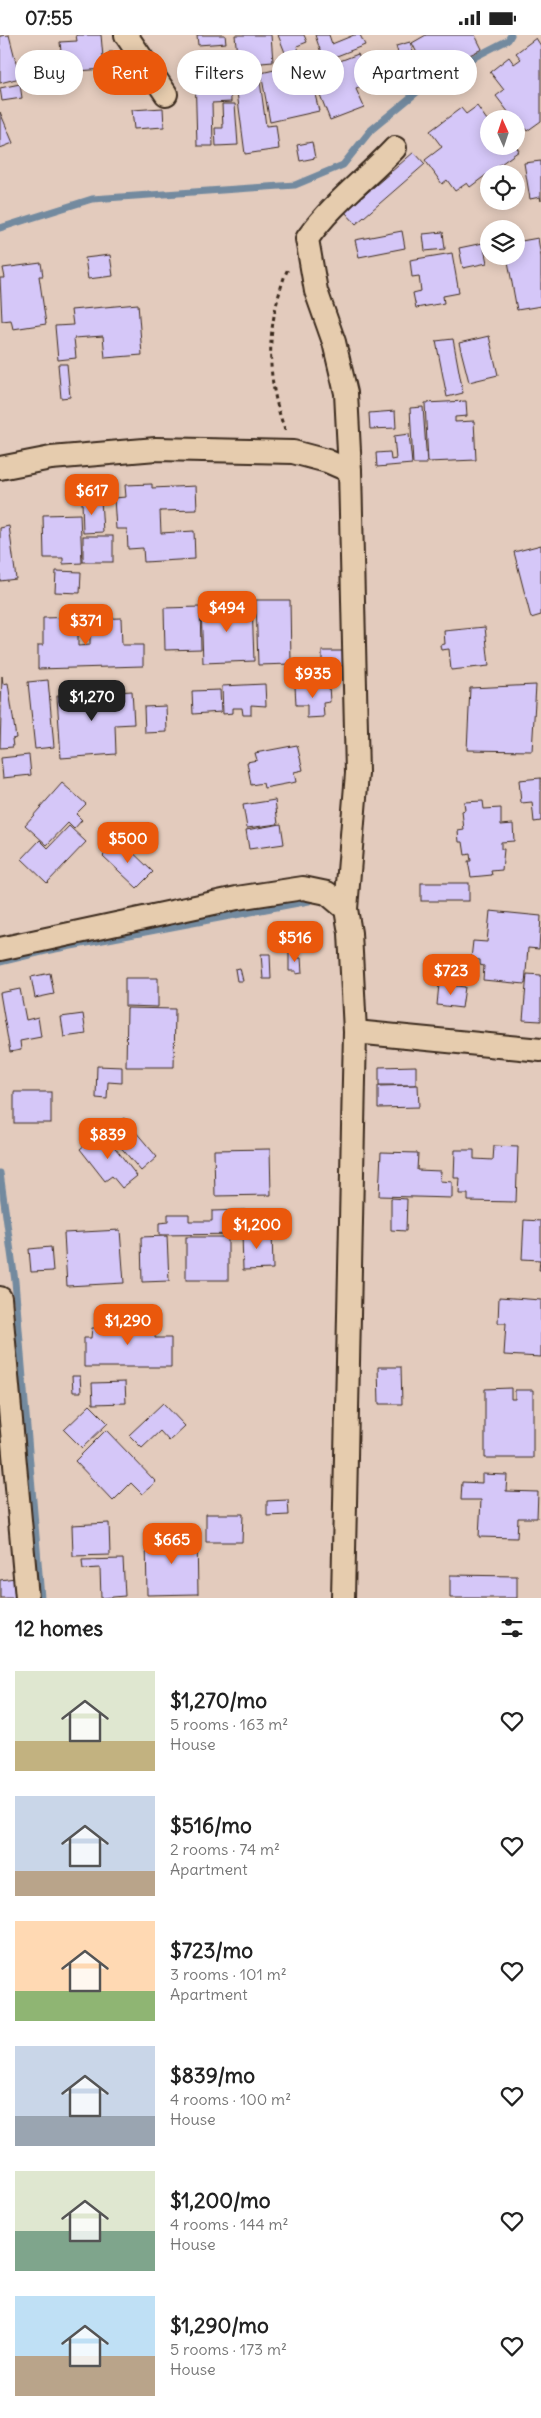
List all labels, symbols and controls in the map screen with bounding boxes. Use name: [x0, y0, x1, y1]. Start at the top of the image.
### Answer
text: 07:55: [25, 6, 73, 30]
chip: Buy: [15, 50, 83, 95]
chip: Rent: [93, 50, 167, 95]
chip: Filters: [177, 50, 262, 95]
chip: New: [272, 50, 344, 95]
chip: Apartment: [354, 50, 477, 95]
north arrow: [480, 110, 525, 155]
map controls: [480, 110, 525, 265]
button: locate: [480, 165, 525, 210]
button: layers: [480, 220, 525, 265]
pin: $617: [62, 473, 122, 516]
text: $617: [76, 480, 108, 500]
pin: $494: [197, 591, 257, 633]
text: $494: [209, 597, 245, 617]
pin: $371: [56, 603, 116, 646]
text: $371: [70, 610, 102, 630]
pin: $935: [283, 657, 343, 699]
text: $935: [295, 663, 331, 683]
pin: $1,270: [51, 679, 133, 722]
text: $1,270: [69, 686, 115, 706]
pin: $500: [98, 821, 158, 864]
text: $500: [108, 828, 148, 848]
pin: $516: [265, 921, 325, 963]
text: $516: [278, 927, 312, 947]
pin: $723: [421, 953, 481, 996]
text: $723: [434, 960, 468, 980]
pin: $839: [78, 1117, 138, 1160]
text: $839: [90, 1124, 126, 1144]
pin: $1,200: [216, 1207, 298, 1250]
text: $1,200: [233, 1214, 281, 1234]
pin: $1,290: [87, 1303, 169, 1346]
text: $1,290: [105, 1310, 151, 1330]
pin: $665: [142, 1523, 202, 1565]
text: $665: [154, 1529, 190, 1549]
icon: filters: [498, 1614, 526, 1642]
text: 12 homes: [15, 1615, 103, 1642]
text: $1,270/mo: [170, 1687, 267, 1714]
icon: home: [55, 1691, 115, 1751]
icon: heart: [498, 1707, 526, 1735]
text: 5 rooms · 163 m²: [170, 1714, 288, 1734]
text: House: [170, 1734, 216, 1754]
text: $516/mo: [170, 1812, 252, 1839]
icon: home: [55, 1816, 115, 1876]
icon: heart: [498, 1832, 526, 1860]
text: 2 rooms · 74 m²: [170, 1839, 280, 1859]
text: Apartment: [170, 1859, 248, 1879]
text: $723/mo: [170, 1937, 253, 1964]
icon: home: [55, 1941, 115, 2001]
icon: heart: [498, 1957, 526, 1985]
text: 3 rooms · 101 m²: [170, 1964, 287, 1984]
text: Apartment: [170, 1984, 248, 2004]
text: $839/mo: [170, 2062, 255, 2089]
icon: home: [55, 2066, 115, 2126]
icon: heart: [498, 2082, 526, 2110]
text: 4 rooms · 100 m²: [170, 2089, 291, 2109]
text: House: [170, 2109, 216, 2129]
text: $1,200/mo: [170, 2187, 271, 2214]
icon: home: [55, 2191, 115, 2251]
icon: heart: [498, 2207, 526, 2235]
text: 4 rooms · 144 m²: [170, 2214, 289, 2234]
text: House: [170, 2234, 216, 2254]
text: $1,290/mo: [170, 2312, 269, 2339]
icon: home: [55, 2316, 115, 2376]
icon: heart: [498, 2332, 526, 2360]
text: 5 rooms · 173 m²: [170, 2339, 287, 2359]
text: House: [170, 2359, 216, 2379]

